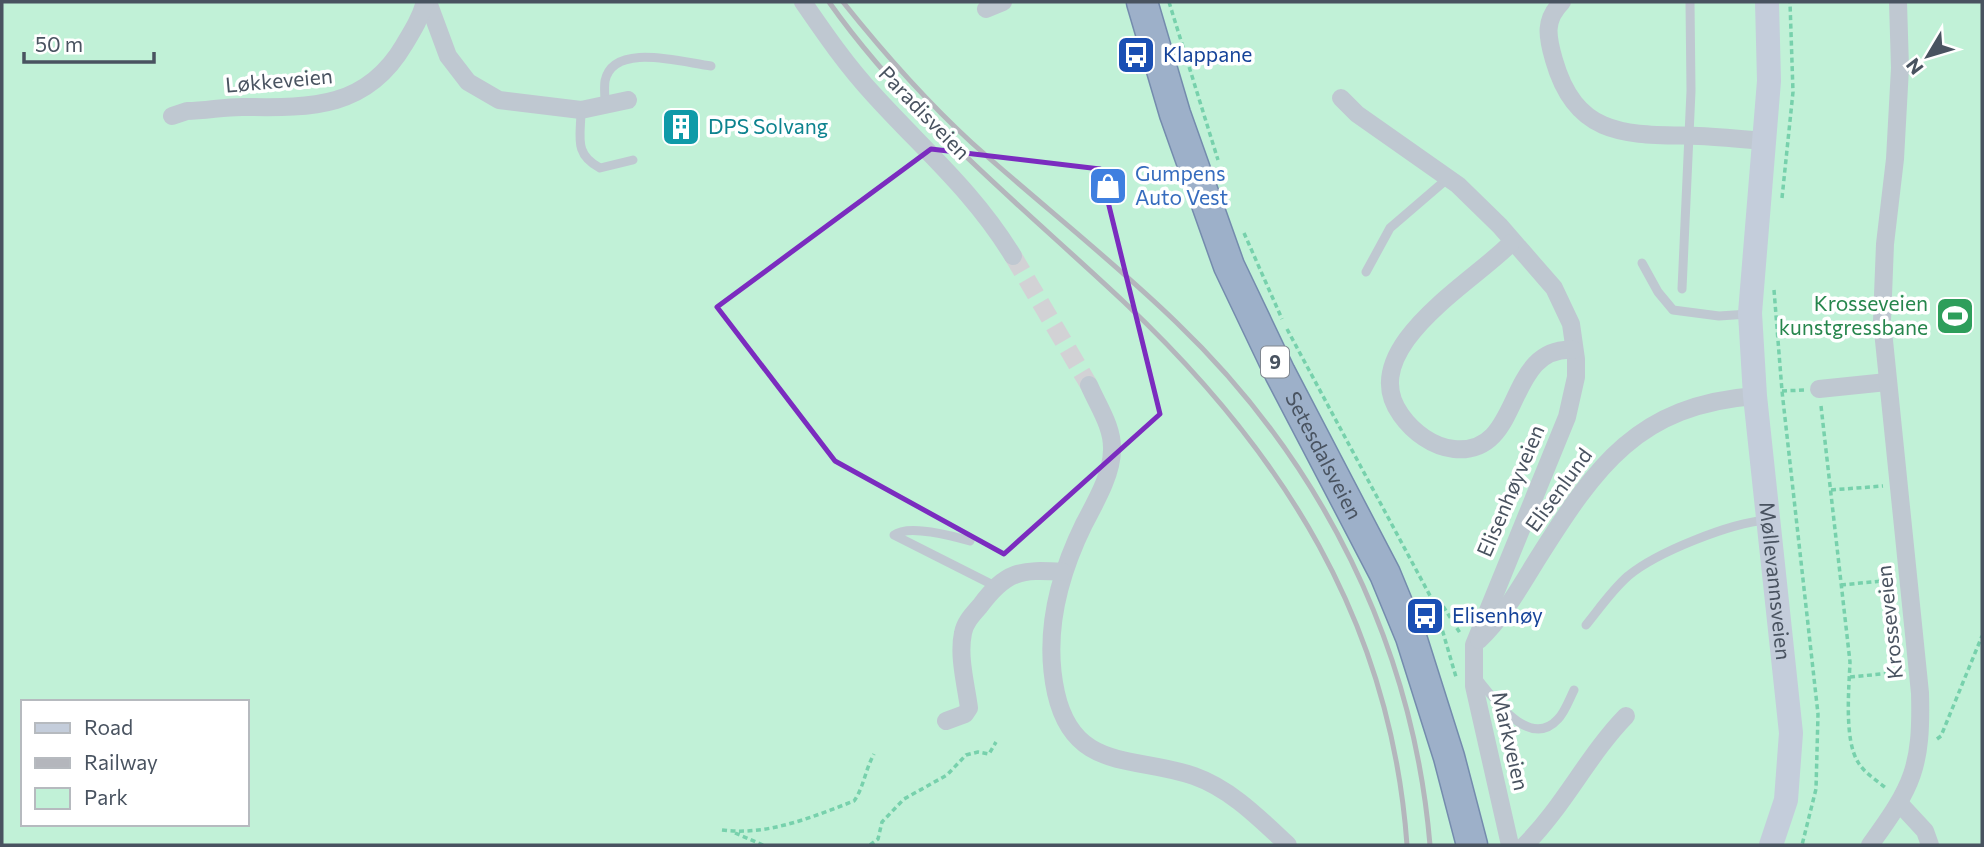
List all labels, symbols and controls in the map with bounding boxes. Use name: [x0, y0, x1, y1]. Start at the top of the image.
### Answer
scale bar: [24, 21, 154, 65]
north arrow: [1893, 21, 1963, 91]
text: 50 m: [35, 31, 83, 56]
bus stop icon: Klappane: [1115, 34, 1157, 76]
place label: Klappane: [1163, 41, 1252, 66]
text: N: [1901, 54, 1928, 79]
street label: Paradisveien: [874, 60, 976, 164]
street label: Løkkeveien: [224, 62, 334, 97]
building icon: DPS Solvang: [660, 106, 702, 148]
place label: DPS Solvang: [708, 113, 828, 138]
place label: Gumpens Auto Vest: [1135, 160, 1228, 209]
shop icon: Gumpens Auto Vest: [1087, 165, 1129, 207]
place label: Krosseveien kunstgressbane: [1779, 290, 1928, 339]
sports icon: Krosseveien kunstgressbane: [1934, 295, 1976, 337]
road number: 9: [1261, 346, 1289, 378]
street label: Setesdalsveien: [1281, 387, 1368, 523]
street label: Elisenhøyveien: [1471, 421, 1549, 560]
street label: Elisenlund: [1519, 442, 1596, 536]
street label: Møllevannsveien: [1755, 500, 1797, 661]
street label: Krosseveien: [1870, 564, 1907, 680]
bus stop icon: Elisenhøy: [1404, 595, 1446, 637]
place label: Elisenhøy: [1452, 602, 1543, 627]
street label: Markveien: [1488, 689, 1535, 793]
legend: [21, 700, 248, 826]
text: Road: [84, 714, 133, 739]
text: Railway: [84, 749, 158, 774]
text: Park: [84, 784, 128, 809]

